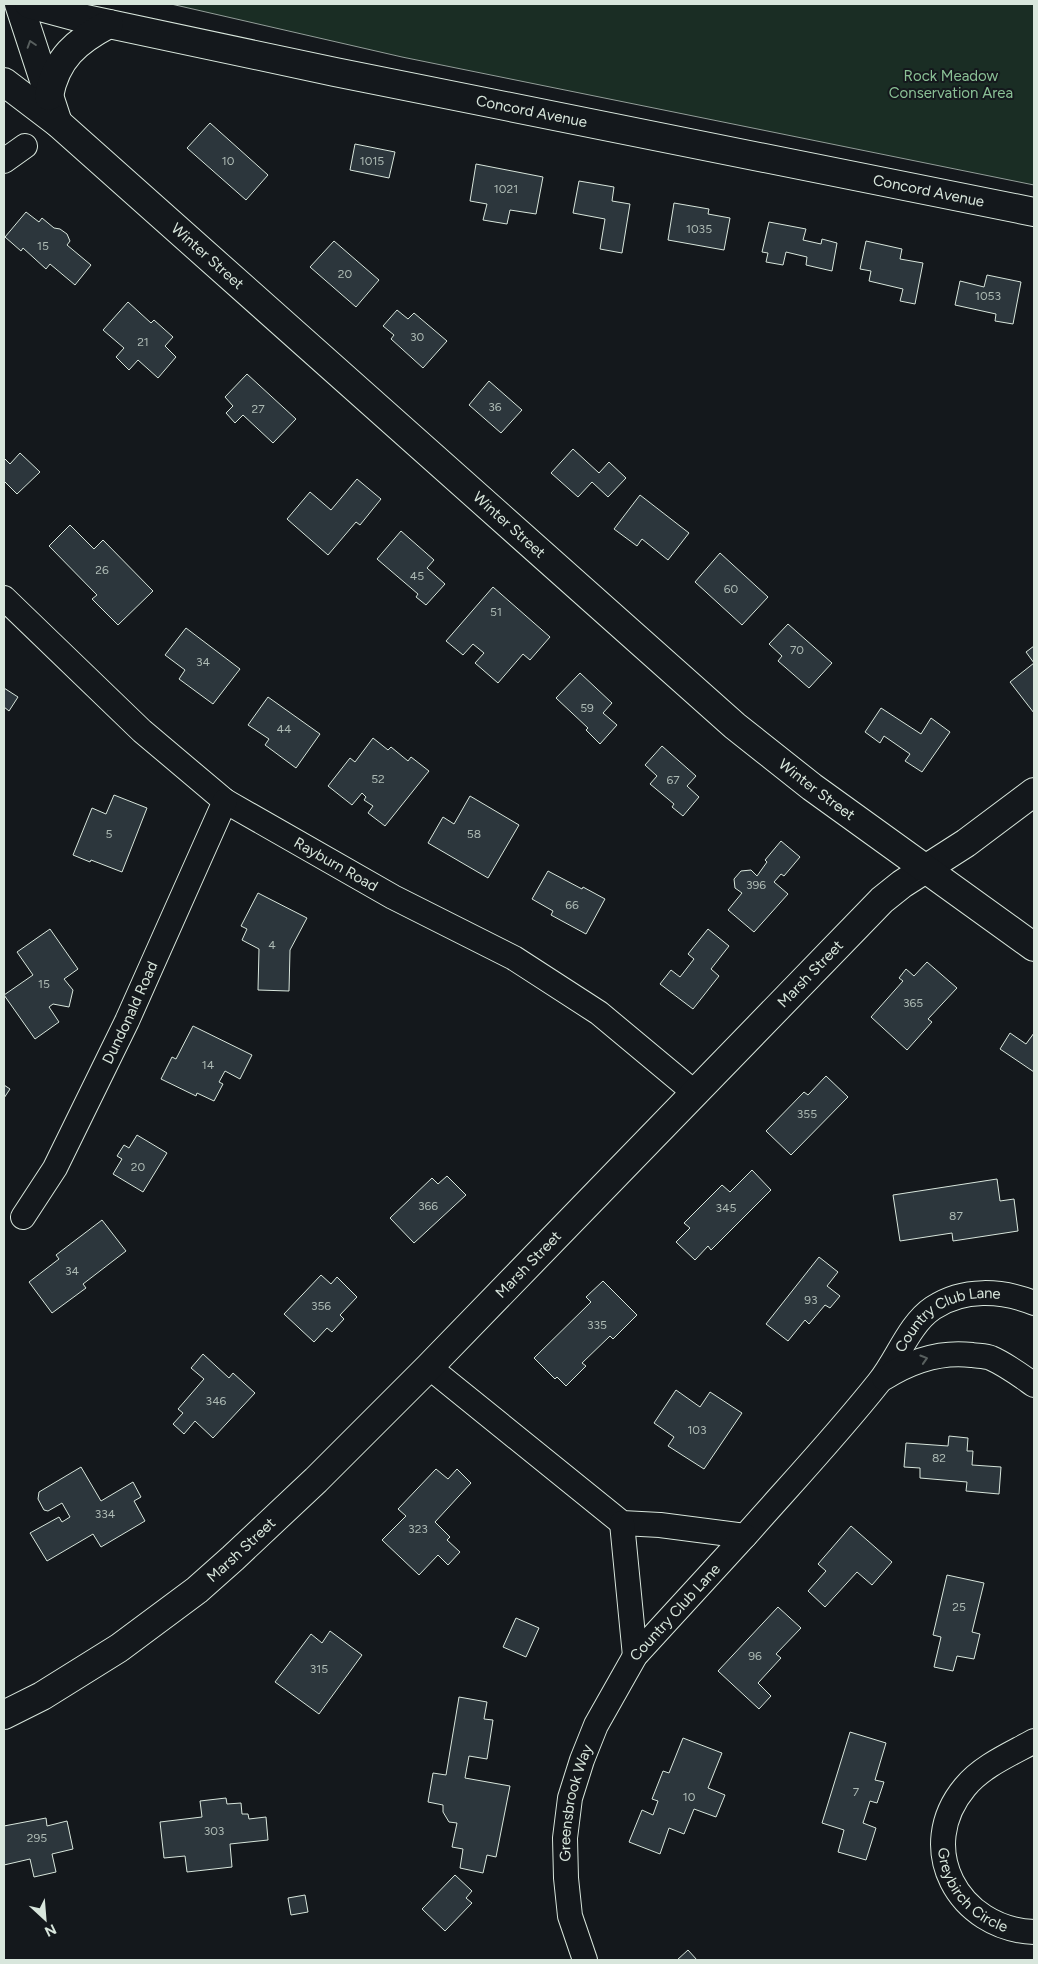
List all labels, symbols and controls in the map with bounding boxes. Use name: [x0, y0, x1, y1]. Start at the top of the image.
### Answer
one-way arrow: [27, 40, 37, 48]
park label: Rock Meadow Conservation Area: [889, 67, 1013, 102]
street label: Concord Avenue: [474, 91, 589, 131]
house number: 10: [222, 154, 235, 168]
house number: 1015: [360, 154, 384, 168]
street label: Concord Avenue: [871, 171, 986, 211]
house number: 1021: [494, 182, 518, 196]
street label: Winter Street: [168, 219, 248, 293]
house number: 1035: [686, 222, 712, 236]
house number: 15: [37, 239, 49, 253]
house number: 20: [338, 267, 353, 281]
house number: 1053: [975, 289, 1001, 303]
house number: 30: [410, 330, 424, 344]
house number: 21: [137, 335, 149, 349]
house number: 36: [488, 400, 502, 414]
house number: 27: [251, 402, 265, 416]
street label: Winter Street: [469, 488, 549, 562]
house number: 26: [95, 563, 109, 577]
house number: 45: [410, 569, 424, 583]
house number: 60: [724, 582, 739, 596]
house number: 51: [490, 605, 502, 619]
house number: 70: [790, 643, 804, 657]
house number: 34: [196, 655, 211, 669]
house number: 59: [580, 701, 594, 715]
house number: 44: [277, 722, 292, 736]
street label: Winter Street: [775, 755, 859, 824]
house number: 52: [371, 772, 385, 786]
house number: 67: [666, 773, 680, 787]
house number: 5: [106, 827, 113, 841]
house number: 58: [467, 827, 481, 841]
street label: Rayburn Road: [291, 833, 381, 895]
house number: 396: [746, 878, 766, 892]
house number: 66: [565, 898, 579, 912]
street label: Marsh Street: [774, 936, 847, 1011]
house number: 4: [268, 938, 276, 952]
street label: Dundonald Road: [98, 959, 161, 1067]
house number: 15: [38, 977, 50, 991]
house number: 365: [903, 996, 923, 1010]
house number: 14: [202, 1058, 215, 1072]
house number: 355: [797, 1107, 817, 1121]
house number: 20: [131, 1160, 146, 1174]
house number: 366: [418, 1199, 438, 1213]
house number: 345: [716, 1201, 737, 1215]
house number: 87: [949, 1209, 963, 1223]
street label: Marsh Street: [492, 1227, 565, 1302]
house number: 34: [65, 1264, 80, 1278]
street label: Country Club Lane: [891, 1284, 1002, 1355]
house number: 93: [804, 1293, 818, 1307]
house number: 356: [311, 1299, 331, 1313]
house number: 335: [587, 1318, 607, 1332]
one-way arrow: [919, 1355, 928, 1365]
house number: 346: [206, 1394, 227, 1408]
house number: 103: [687, 1423, 707, 1437]
house number: 82: [932, 1451, 946, 1465]
house number: 334: [95, 1507, 116, 1521]
street label: Marsh Street: [203, 1514, 279, 1586]
house number: 323: [408, 1522, 428, 1536]
street label: Country Club Lane: [626, 1560, 724, 1665]
house number: 25: [952, 1600, 966, 1614]
house number: 96: [748, 1649, 762, 1663]
house number: 315: [310, 1662, 328, 1676]
street label: Greensbrook Way: [556, 1742, 596, 1862]
house number: 7: [853, 1785, 860, 1799]
house number: 10: [683, 1790, 696, 1804]
house number: 303: [204, 1824, 224, 1838]
house number: 295: [27, 1831, 47, 1845]
street label: Greybirch Circle: [934, 1847, 1010, 1936]
north arrow: [20, 1894, 70, 1944]
text: N: [42, 1920, 59, 1940]

